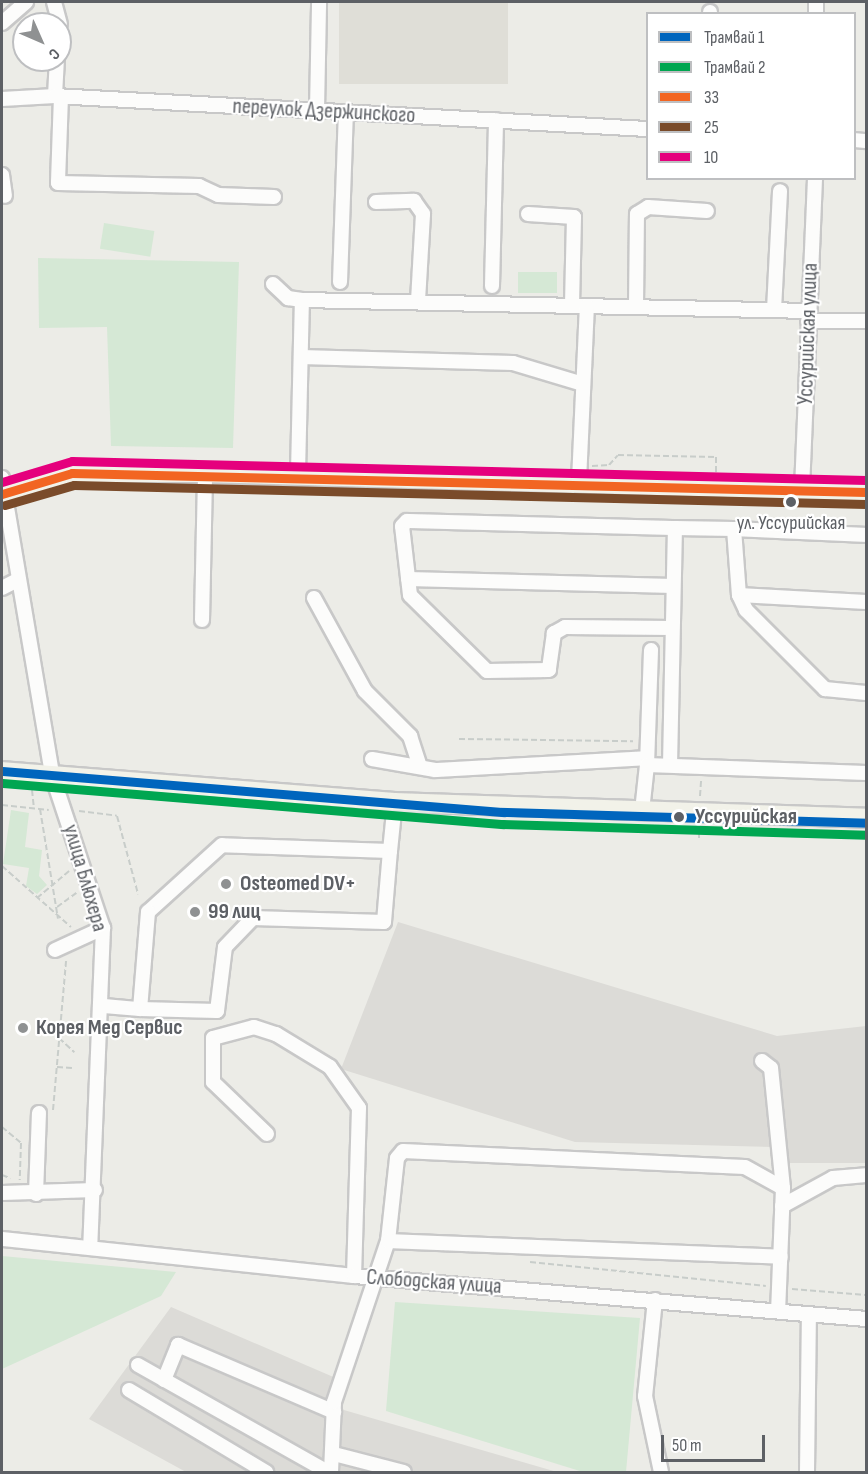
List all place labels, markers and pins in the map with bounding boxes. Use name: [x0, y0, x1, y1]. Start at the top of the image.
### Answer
marker: ул. Уссурийская: [785, 496, 797, 508]
place label: ул. Уссурийская: [737, 511, 845, 535]
place label: Уссурийская: [695, 804, 797, 830]
marker: Уссурийская: [668, 806, 690, 828]
place label: Osteomed DV+: [240, 871, 356, 897]
marker: Osteomed DV+: [217, 875, 235, 893]
place label: 99 лиц: [208, 899, 261, 925]
marker: 99 лиц: [186, 903, 204, 921]
place label: Корея Мед Сервис: [36, 1015, 182, 1041]
marker: Корея Мед Сервис: [14, 1019, 32, 1037]

